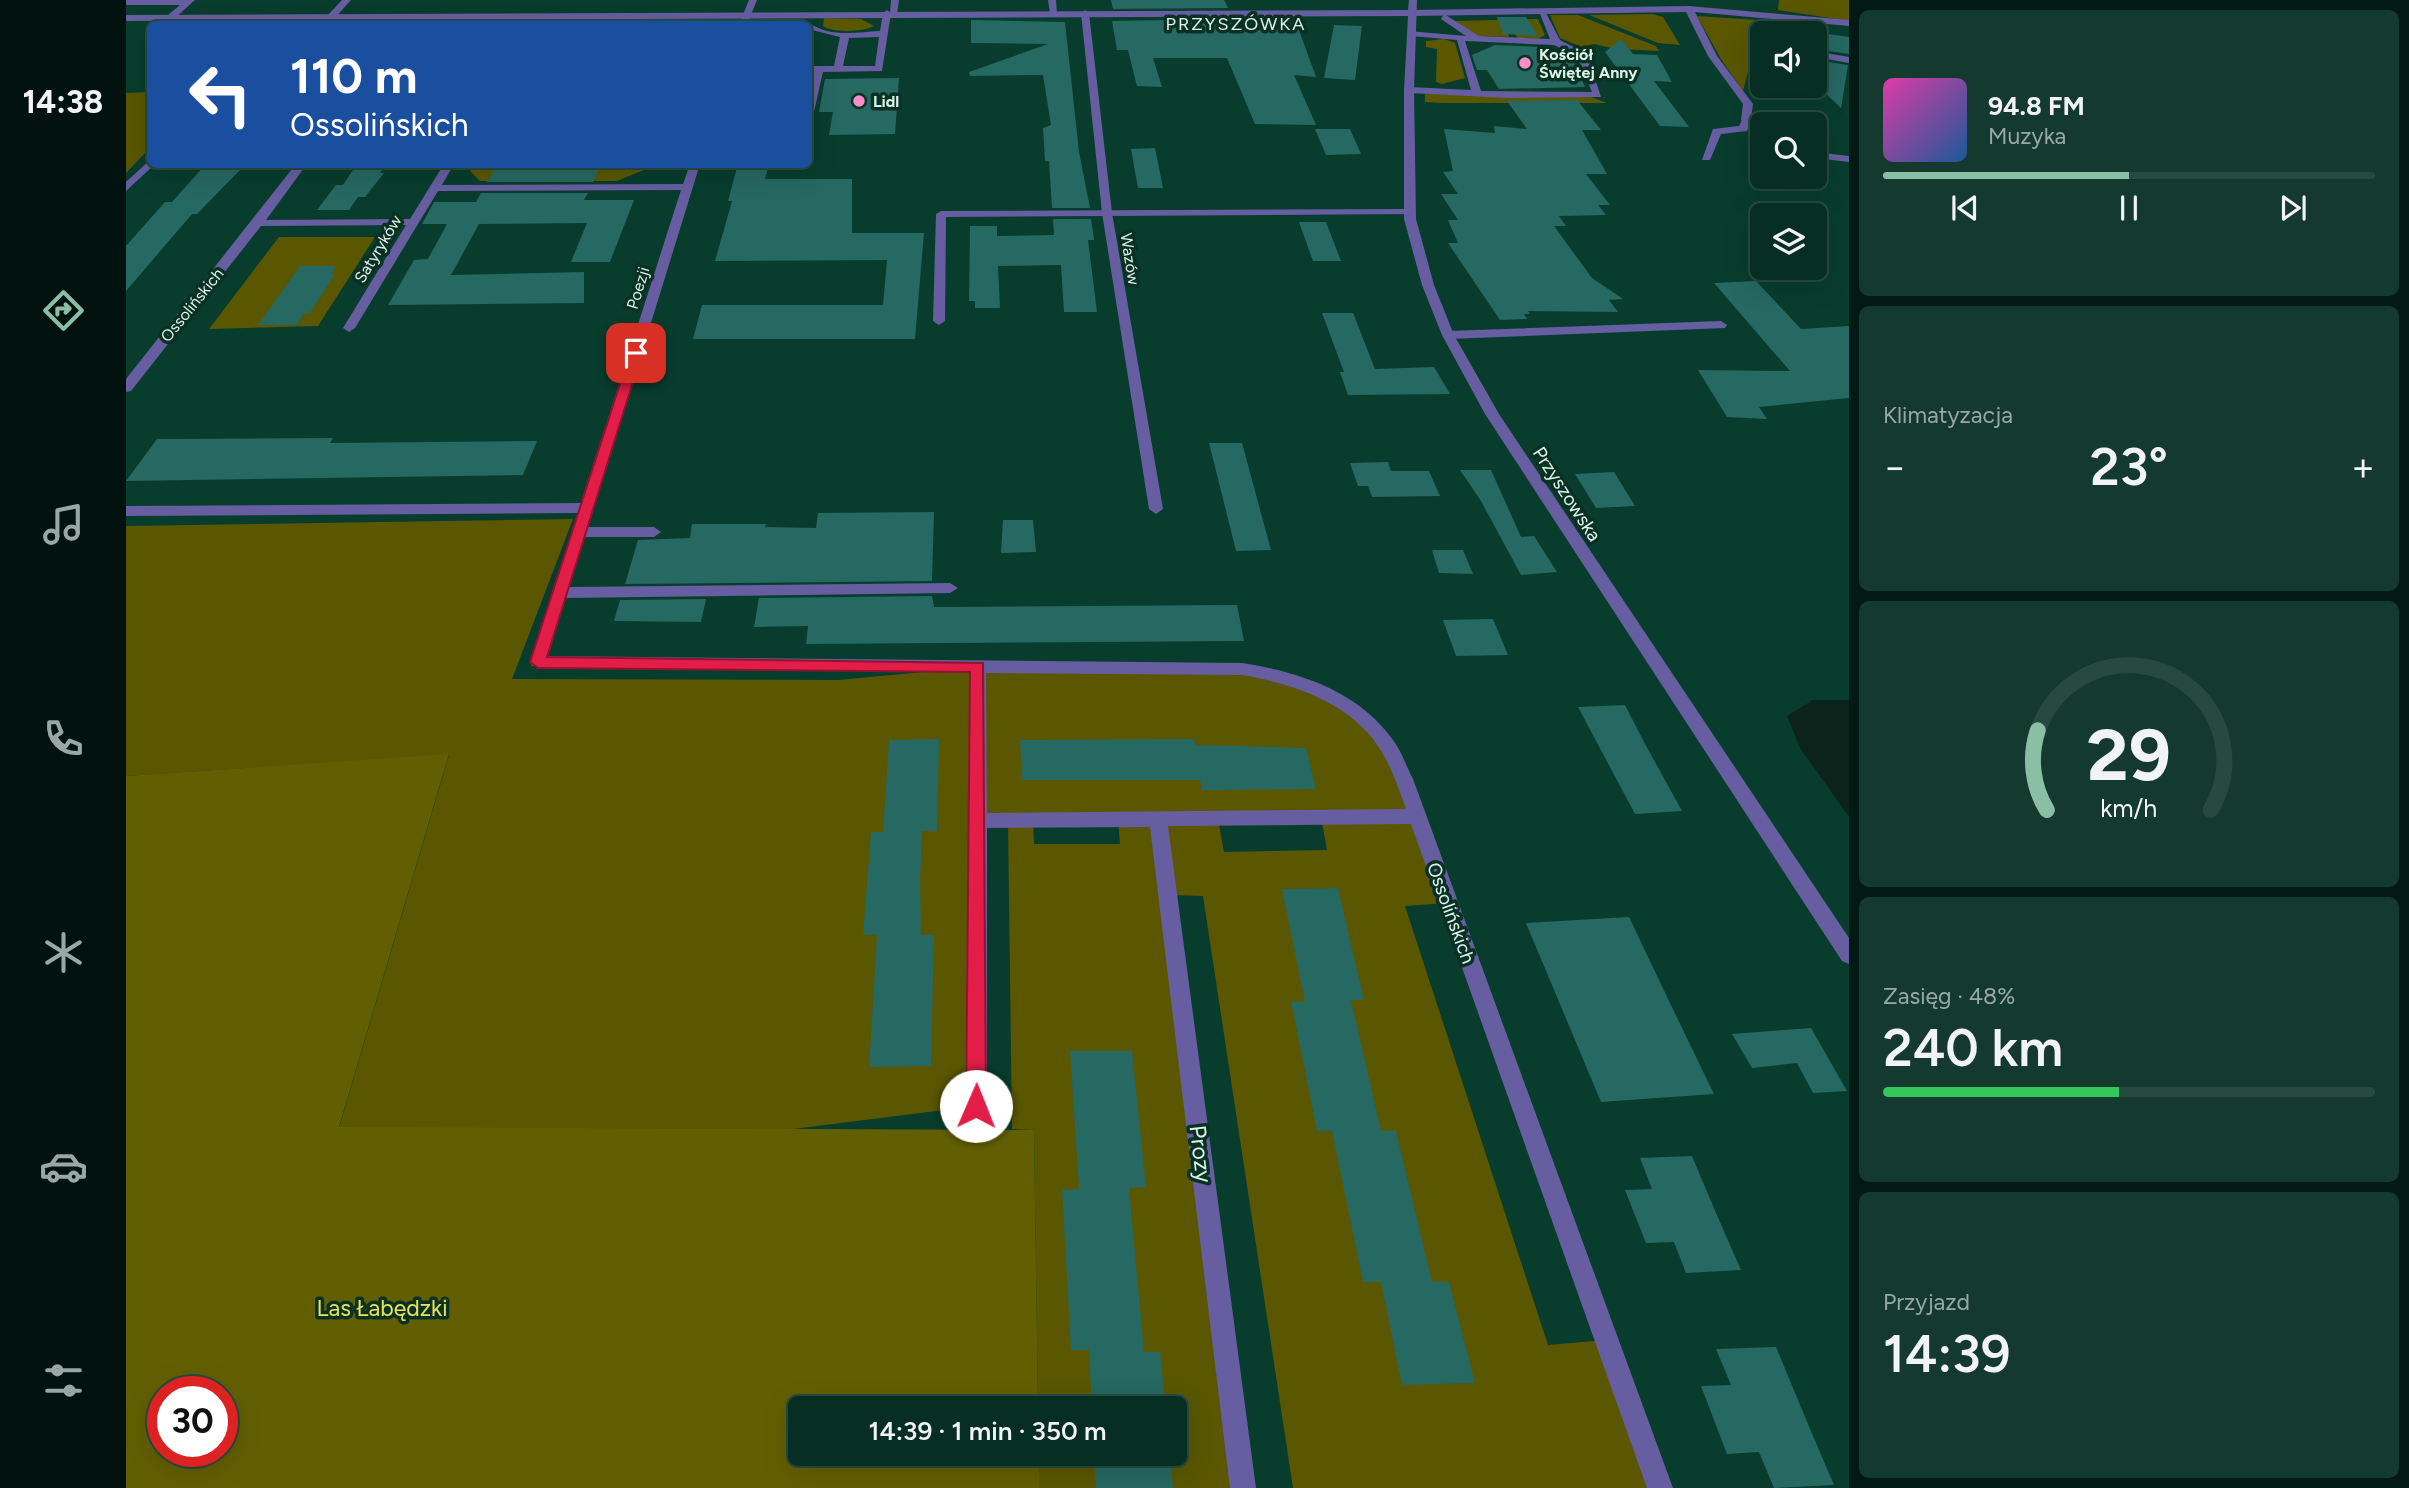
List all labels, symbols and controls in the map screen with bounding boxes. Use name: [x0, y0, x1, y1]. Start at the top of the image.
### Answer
district label: PRZYSZÓWKA: [1166, 13, 1306, 35]
map controls: [1750, 21, 1827, 280]
button: sound: [1750, 21, 1827, 98]
place label: Kościół Świętej Anny: [1539, 45, 1638, 82]
text: 110 m: [290, 46, 418, 105]
icon: left: [175, 49, 266, 140]
marker: Kościół Świętej Anny: [1517, 55, 1533, 71]
text: 14:38: [23, 83, 103, 121]
text: 94.8 FM: [1988, 90, 2085, 122]
place label: Lidl: [873, 92, 899, 111]
marker: Lidl: [851, 93, 867, 109]
text: Ossolińskich: [290, 106, 469, 144]
button: search: [1750, 112, 1827, 189]
text: Muzyka: [1988, 122, 2066, 150]
icon: previous: [1946, 189, 1984, 227]
icon: pause: [2110, 189, 2148, 227]
icon: next: [2274, 189, 2312, 227]
button: layers: [1750, 203, 1827, 280]
street label: Satyryków: [350, 211, 406, 286]
street label: Wazów: [1117, 232, 1144, 287]
street label: Ossolińskich: [157, 264, 228, 346]
street label: Poezji: [623, 265, 653, 311]
icon: directions: [39, 286, 88, 335]
pin: [606, 323, 666, 383]
icon: arrive: [617, 334, 655, 372]
text: Klimatyzacja: [1883, 401, 2013, 429]
text: 23°: [2090, 436, 2168, 498]
street label: Przyszowska: [1528, 442, 1606, 546]
text: −: [1883, 444, 1907, 490]
text: +: [2351, 444, 2375, 490]
icon: music: [39, 500, 88, 549]
text: 29: [2087, 711, 2171, 798]
icon: phone: [39, 714, 88, 763]
text: km/h: [2100, 793, 2158, 823]
street label: Ossolińskich: [1422, 859, 1480, 967]
icon: climate: [39, 928, 88, 977]
text: Zasięg · 48%: [1883, 982, 2015, 1010]
text: 240 km: [1883, 1017, 2063, 1079]
position arrow: [939, 1069, 1013, 1143]
street label: Prozy: [1184, 1124, 1218, 1184]
icon: car: [39, 1142, 88, 1191]
text: Przyjazd: [1883, 1288, 1970, 1316]
park label: Las Łabędzki: [316, 1294, 448, 1322]
text: 14:39: [1883, 1323, 2011, 1385]
icon: filters: [39, 1356, 88, 1405]
speed limit sign: 30: [147, 1376, 238, 1467]
text: 14:39 · 1 min · 350 m: [869, 1415, 1106, 1447]

